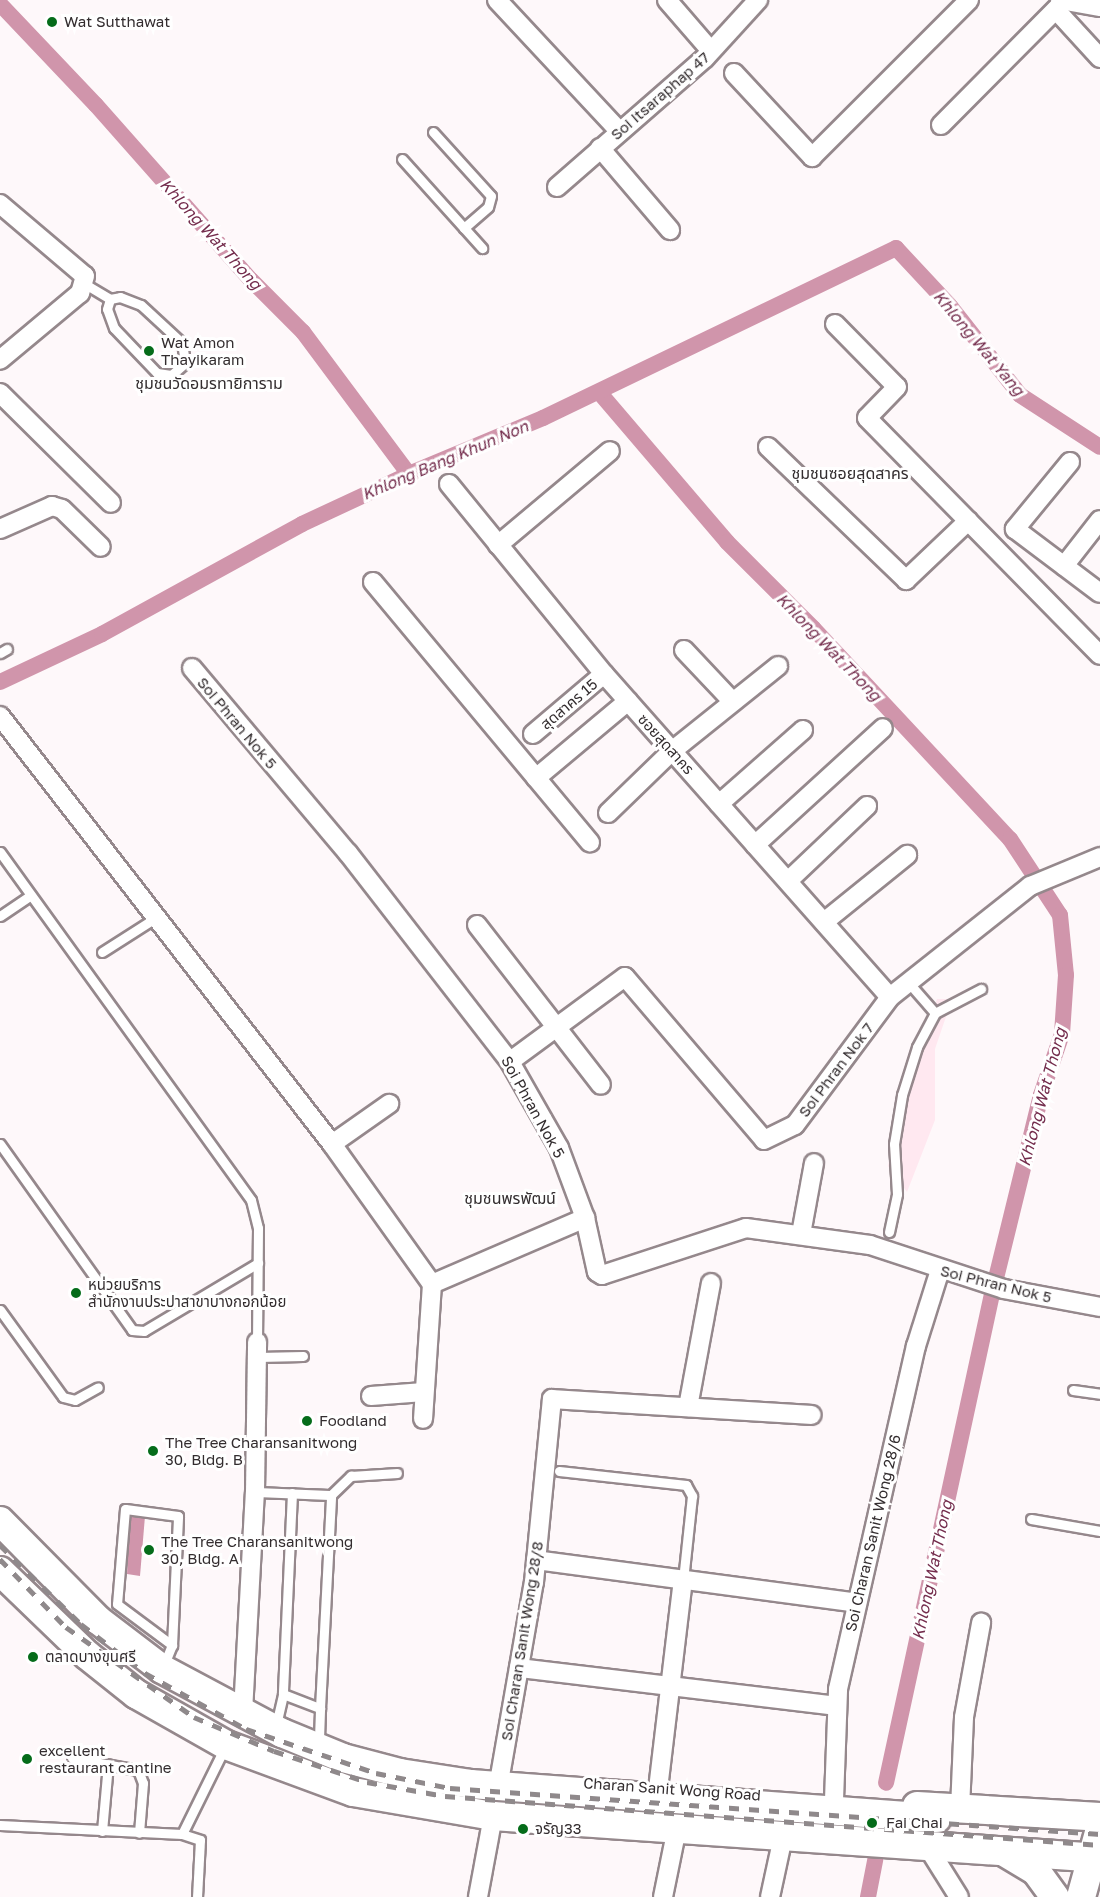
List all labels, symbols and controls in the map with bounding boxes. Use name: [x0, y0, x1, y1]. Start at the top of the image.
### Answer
place label: Wat Sutthawat: [64, 13, 170, 31]
marker: Wat Sutthawat: [45, 15, 59, 29]
street label: Soi Itsaraphap 47: [607, 48, 713, 144]
water label: Khlong Wat Thong: [156, 175, 266, 293]
water label: Khlong Wat Yang: [930, 287, 1028, 399]
place label: Wat Amon Thayikaram: [161, 333, 244, 368]
marker: Wat Amon Thayikaram: [142, 344, 156, 358]
district label: ชุมชนวัดอมรทายิการาม: [135, 373, 283, 393]
water label: Khlong Bang Khun Non: [359, 416, 531, 504]
district label: ชุมชนซอยสุดสาคร: [791, 463, 909, 483]
water label: Khlong Wat Thong: [773, 589, 885, 705]
street label: Soi Phran Nok 5: [194, 674, 280, 772]
street label: สุดสาคร 15: [537, 675, 601, 733]
street label: ซอยสุดสาคร: [634, 710, 698, 778]
street label: Soi Phran Nok 7: [795, 1019, 877, 1121]
water label: Khlong Wat Thong: [1014, 1026, 1070, 1168]
street label: Soi Phran Nok 5: [498, 1053, 568, 1161]
district label: ชุมชนพรพัฒน์: [464, 1188, 556, 1208]
street label: Soi Phran Nok 5: [939, 1261, 1053, 1307]
place label: หน่วยบริการ สำนักงานประปาสาขาบางกอกน้อย: [88, 1275, 286, 1310]
marker: หน่วยบริการ สำนักงานประปาสาขาบางกอกน้อย: [69, 1286, 83, 1300]
place label: Foodland: [319, 1412, 387, 1430]
marker: Foodland: [300, 1414, 314, 1428]
place label: The Tree Charansanitwong 30, Bldg. B: [165, 1433, 357, 1468]
street label: Soi Charan Sanit Wong 28/6: [842, 1433, 904, 1633]
marker: The Tree Charansanitwong 30, Bldg. B: [146, 1444, 160, 1458]
water label: Khlong Wat Thong: [908, 1498, 956, 1642]
place label: The Tree Charansanitwong 30, Bldg. A: [161, 1532, 353, 1567]
street label: Soi Charan Sanit Wong 28/8: [497, 1540, 547, 1742]
marker: The Tree Charansanitwong 30, Bldg. A: [142, 1543, 156, 1557]
place label: ตลาดบางขุนศรี: [45, 1648, 136, 1666]
marker: ตลาดบางขุนศรี: [26, 1650, 40, 1664]
place label: excellent restaurant cantine: [39, 1741, 172, 1776]
marker: excellent restaurant cantine: [20, 1752, 34, 1766]
street label: Charan Sanit Wong Road: [583, 1774, 761, 1804]
marker: Fai Chai: [863, 1814, 881, 1832]
place label: Fai Chai: [886, 1814, 943, 1832]
place label: จรัญ33: [535, 1820, 581, 1838]
marker: จรัญ33: [516, 1822, 530, 1836]

